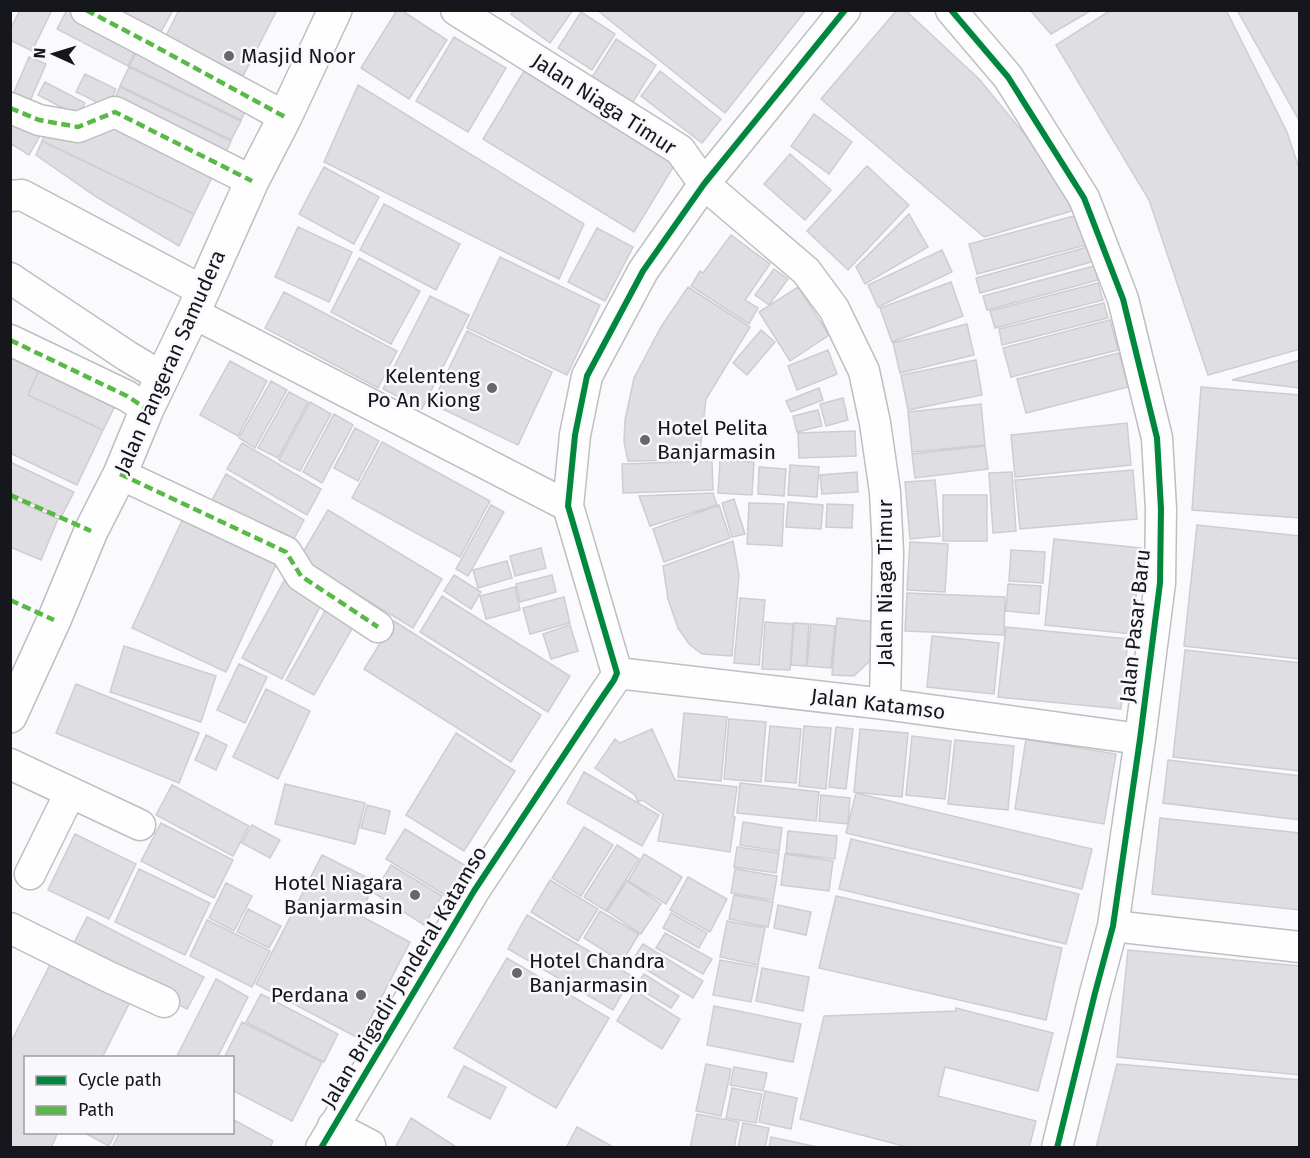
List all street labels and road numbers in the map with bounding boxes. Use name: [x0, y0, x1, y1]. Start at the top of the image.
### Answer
street label: Jalan Niaga Timur: [527, 48, 681, 160]
street label: Jalan Pangeran Samudera: [109, 246, 231, 478]
street label: Jalan Niaga Timur: [872, 499, 898, 667]
street label: Jalan Pasar Baru: [1114, 548, 1156, 704]
street label: Jalan Katamso: [809, 683, 947, 725]
street label: Jalan Brigadir Jenderal Katamso: [315, 841, 493, 1113]

